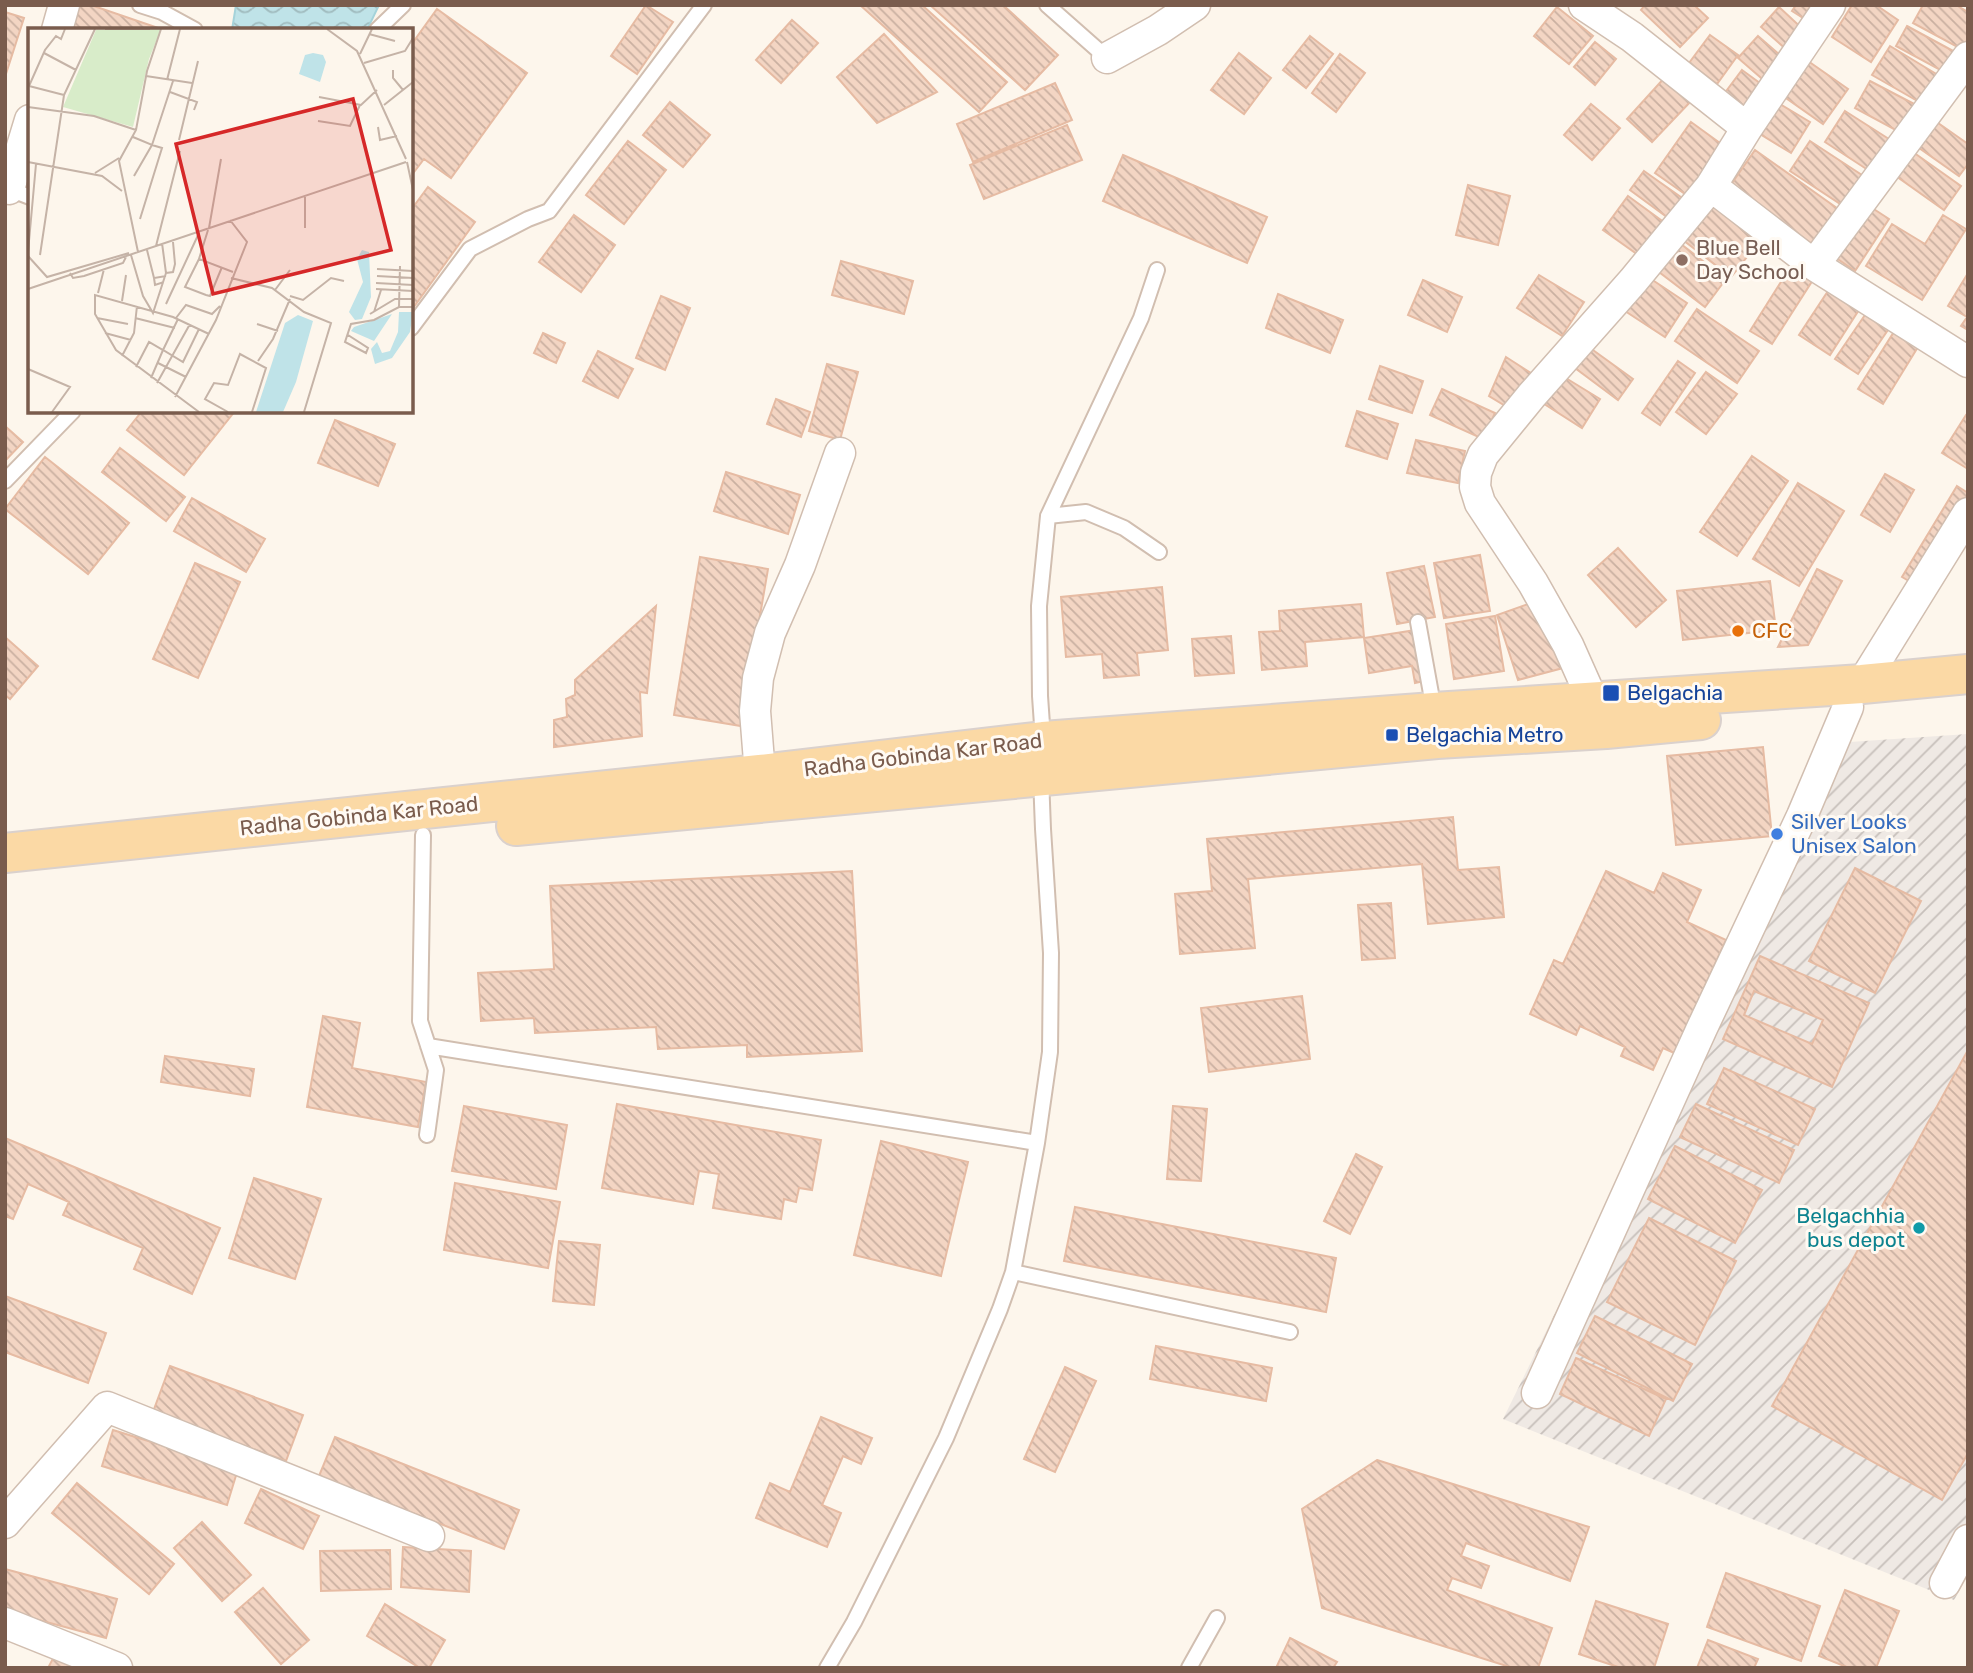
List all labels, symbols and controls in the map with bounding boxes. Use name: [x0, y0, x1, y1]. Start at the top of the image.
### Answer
inset map: [28, 28, 413, 413]
place label: Blue Bell Day School: [1696, 235, 1805, 284]
marker: Blue Bell Day School: [1674, 252, 1690, 268]
place label: CFC: [1752, 618, 1792, 643]
marker: CFC: [1730, 623, 1746, 639]
place label: Belgachia: [1627, 680, 1723, 705]
marker: Belgachia: [1601, 683, 1621, 703]
place label: Belgachia Metro: [1406, 722, 1564, 747]
street label: Radha Gobinda Kar Road: [802, 727, 1043, 782]
marker: Belgachia Metro: [1384, 727, 1400, 743]
street label: Radha Gobinda Kar Road: [238, 791, 479, 840]
place label: Silver Looks Unisex Salon: [1791, 809, 1917, 858]
marker: Silver Looks Unisex Salon: [1769, 826, 1785, 842]
place label: Belgachhia bus depot: [1796, 1203, 1905, 1252]
marker: Belgachhia bus depot: [1911, 1220, 1927, 1236]

